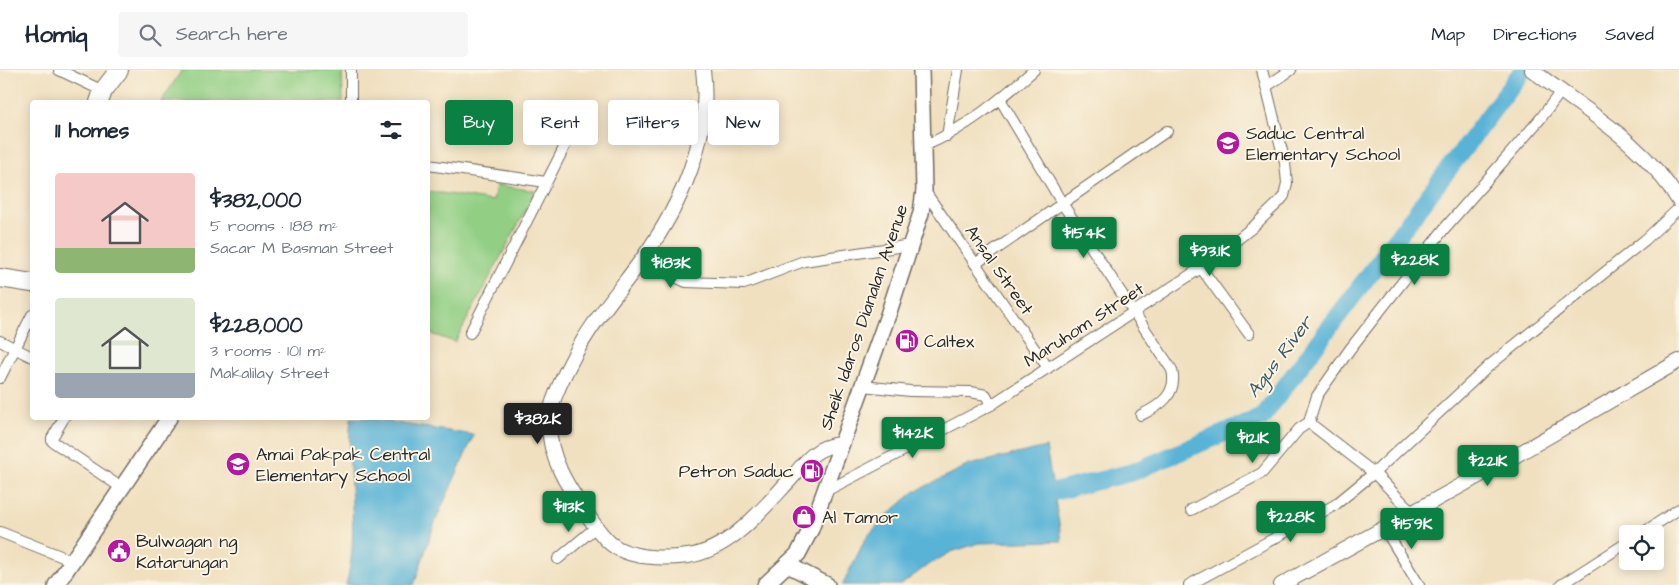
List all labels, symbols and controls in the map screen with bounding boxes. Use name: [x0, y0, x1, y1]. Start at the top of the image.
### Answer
search box: [118, 12, 468, 57]
text: Homiq: [25, 18, 88, 52]
icon: search: [136, 21, 164, 49]
text: Search here: [176, 21, 288, 48]
text: Map: [1431, 22, 1465, 47]
text: Directions: [1493, 22, 1577, 47]
text: Saved: [1605, 22, 1654, 47]
chip: Buy: [445, 100, 513, 145]
chip: Rent: [523, 100, 598, 145]
chip: Filters: [608, 100, 698, 145]
chip: New: [708, 100, 779, 145]
text: 11 homes: [55, 116, 129, 145]
icon: filters: [377, 116, 405, 144]
place label: Saduc Central Elementary School: [1246, 121, 1401, 168]
school or university icon: Saduc Central Elementary School: [1215, 130, 1241, 156]
text: $382,000: [210, 186, 302, 215]
icon: home: [95, 193, 155, 253]
street label: Sheik Idaros Dianalan Avenue: [814, 201, 914, 433]
text: 5 rooms · 188 m²: [210, 215, 338, 237]
pin: $154K: [1049, 216, 1119, 259]
street label: Ansal Street: [959, 220, 1040, 320]
text: $154K: [1063, 222, 1105, 244]
pin: $93.1K: [1169, 234, 1251, 277]
text: Sacar M Basman Street: [210, 237, 393, 259]
text: $93.1K: [1190, 240, 1230, 262]
pin: $228K: [1380, 244, 1450, 286]
pin: $183K: [636, 246, 706, 289]
text: $228K: [1391, 249, 1439, 271]
text: $183K: [651, 252, 691, 274]
street label: Maruhom Street: [1019, 276, 1150, 373]
water label: Agus River: [1240, 309, 1321, 403]
text: $228,000: [210, 311, 303, 340]
icon: home: [95, 318, 155, 378]
fuel station icon: Caltex: [894, 328, 920, 354]
place label: Caltex: [924, 329, 975, 354]
text: 3 rooms · 101 m²: [210, 340, 326, 362]
text: Makalilay Street: [210, 362, 329, 384]
pin: $382K: [503, 402, 573, 445]
text: $382K: [515, 408, 561, 430]
pin: $142K: [878, 416, 948, 459]
text: $142K: [893, 422, 933, 444]
pin: $121K: [1218, 422, 1288, 464]
text: $121K: [1237, 427, 1269, 449]
place label: Amai Pakpak Central Elementary School: [256, 442, 431, 489]
pin: $221K: [1453, 444, 1523, 487]
text: $221K: [1469, 450, 1507, 472]
school or university icon: Amai Pakpak Central Elementary School: [225, 451, 251, 477]
fuel station icon: Petron Saduc: [799, 458, 825, 484]
place label: Petron Saduc: [679, 459, 794, 484]
pin: $113K: [534, 490, 604, 533]
text: $113K: [554, 496, 584, 518]
pin: $228K: [1256, 500, 1326, 543]
shop icon: Al Tamor: [791, 504, 817, 530]
place label: Al Tamor: [822, 505, 898, 530]
text: $228K: [1267, 506, 1315, 528]
pin: $159K: [1377, 508, 1447, 550]
text: $159K: [1391, 513, 1433, 535]
map controls: [1619, 525, 1664, 570]
button: locate: [1619, 525, 1664, 570]
place label: Bulwagan ng Katarungan: [136, 529, 237, 576]
public building icon: Bulwagan ng Katarungan: [106, 538, 132, 564]

